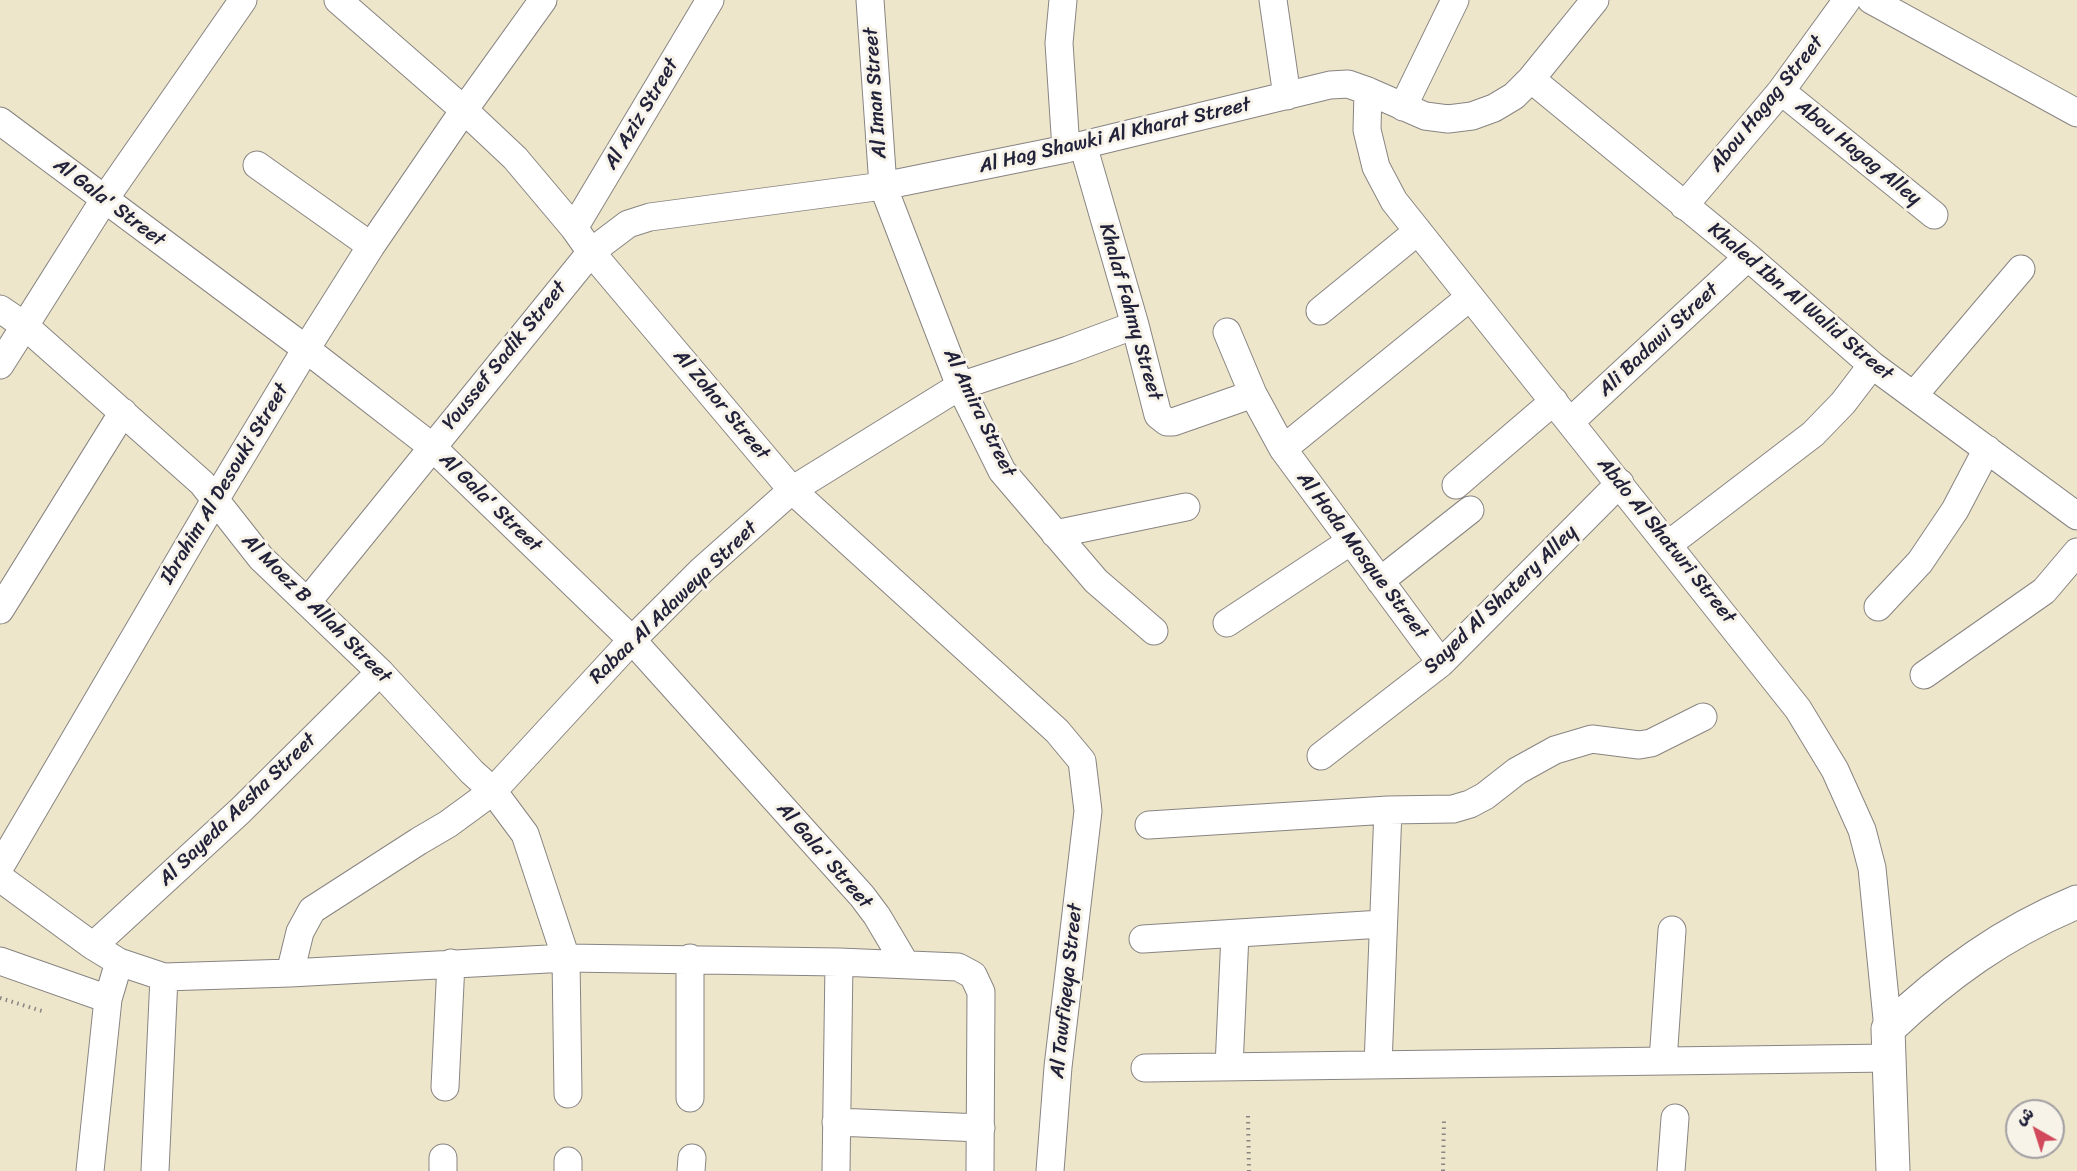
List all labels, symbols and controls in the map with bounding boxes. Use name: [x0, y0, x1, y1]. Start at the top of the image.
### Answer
street label: Al Iman Street: [859, 27, 893, 159]
street label: Abou Hagag Street: [1705, 31, 1829, 177]
street label: Al Aziz Street: [600, 54, 684, 174]
street label: Al Hag Shawki Al Kharat Street: [977, 93, 1253, 179]
street label: Abou Hagag Alley: [1790, 95, 1926, 211]
street label: Al Gala' Street: [49, 153, 169, 253]
street label: Khaled Ibn Al Walid Street: [1703, 218, 1897, 386]
street label: Khalaf Fahmy Street: [1093, 221, 1167, 403]
street label: Youssef Sadik Street: [438, 277, 572, 435]
street label: Ali Badawi Street: [1594, 278, 1724, 402]
street label: Al Zohor Street: [668, 345, 774, 465]
street label: Al Amira Street: [938, 345, 1020, 481]
street label: Ibrahim Al Desouki Street: [156, 379, 294, 589]
street label: Al Gala' Street: [434, 448, 546, 558]
street label: Abdo Al Shatwri Street: [1592, 453, 1740, 629]
street label: Al Hoda Mosque Street: [1291, 468, 1433, 644]
street label: Rabaa Al Adaweya Street: [585, 517, 763, 689]
street label: Sayed Al Shatery Alley: [1419, 521, 1583, 679]
street label: Al Moez B Allah Street: [236, 529, 396, 689]
street label: Al Sayeda Aesha Street: [154, 729, 322, 891]
street label: Al Gala' Street: [771, 798, 877, 914]
street label: Al Tawfiqeya Street: [1046, 902, 1088, 1080]
north arrow: [2005, 1099, 2065, 1159]
text: ش: [2009, 1099, 2041, 1133]

